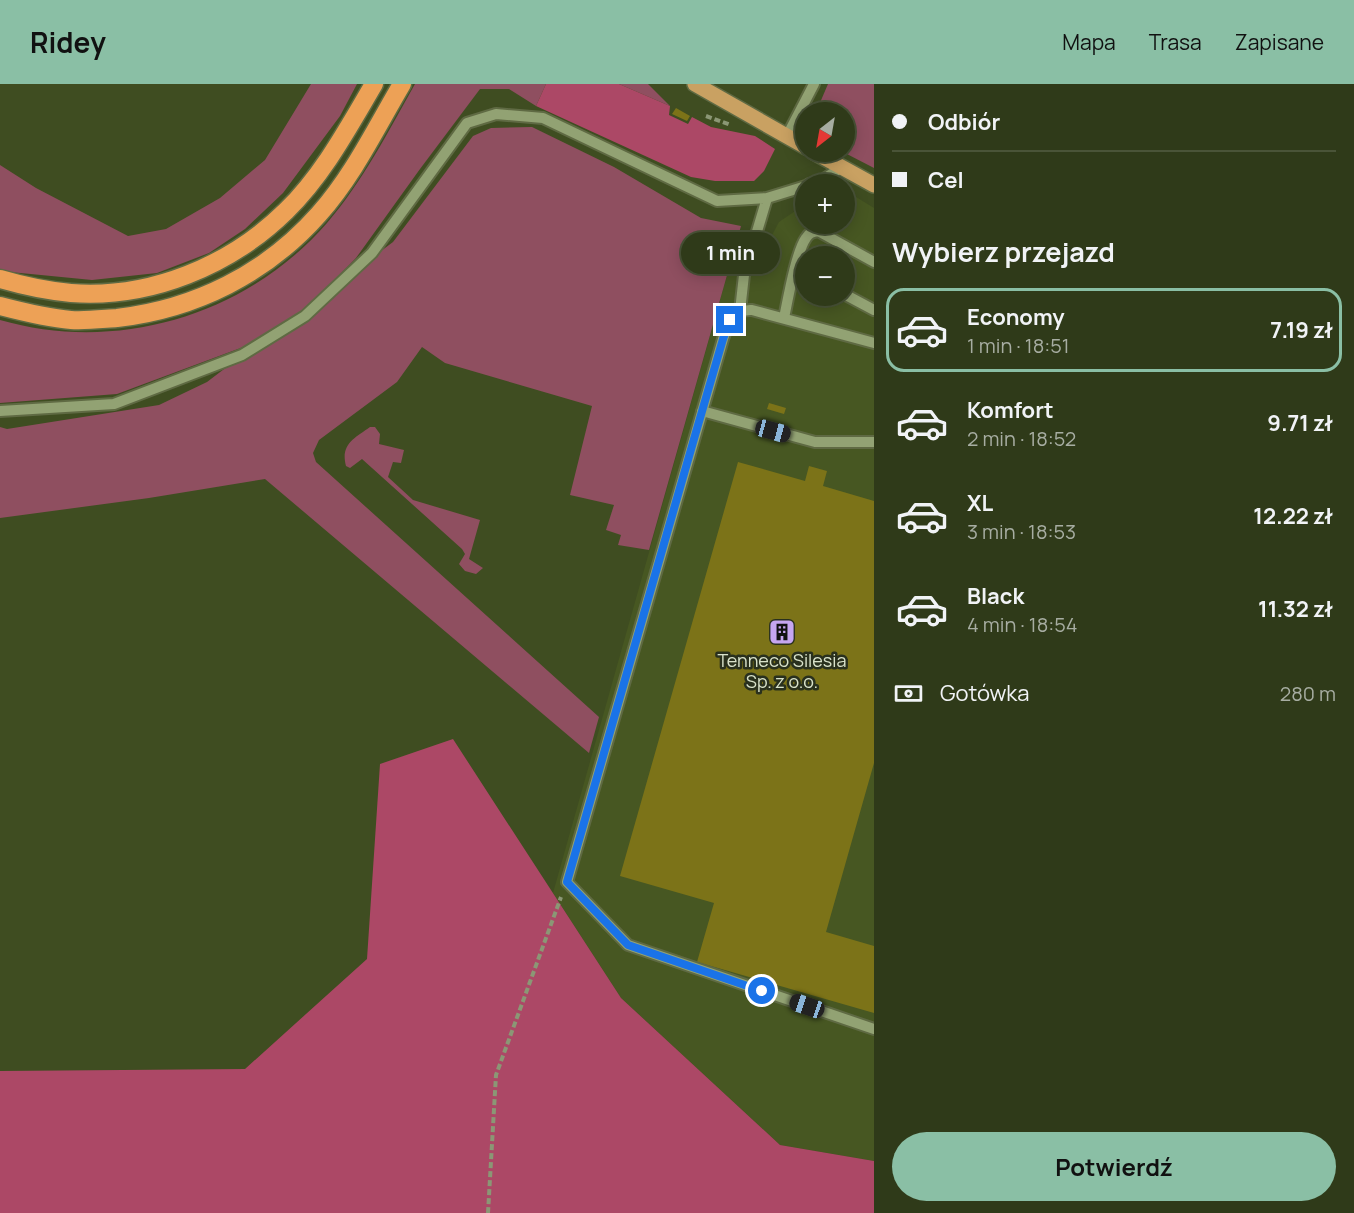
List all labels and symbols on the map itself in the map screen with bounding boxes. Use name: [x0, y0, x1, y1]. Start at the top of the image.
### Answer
north arrow: [795, 102, 855, 162]
callout: 1 min: [680, 233, 780, 275]
route end: [716, 306, 743, 333]
car: [753, 418, 793, 444]
building icon: Tenneco Silesia Sp. z o.o.: [767, 617, 797, 647]
place label: Tenneco Silesia Sp. z o.o.: [717, 648, 847, 693]
route start: [748, 977, 775, 1004]
car: [787, 992, 827, 1020]

